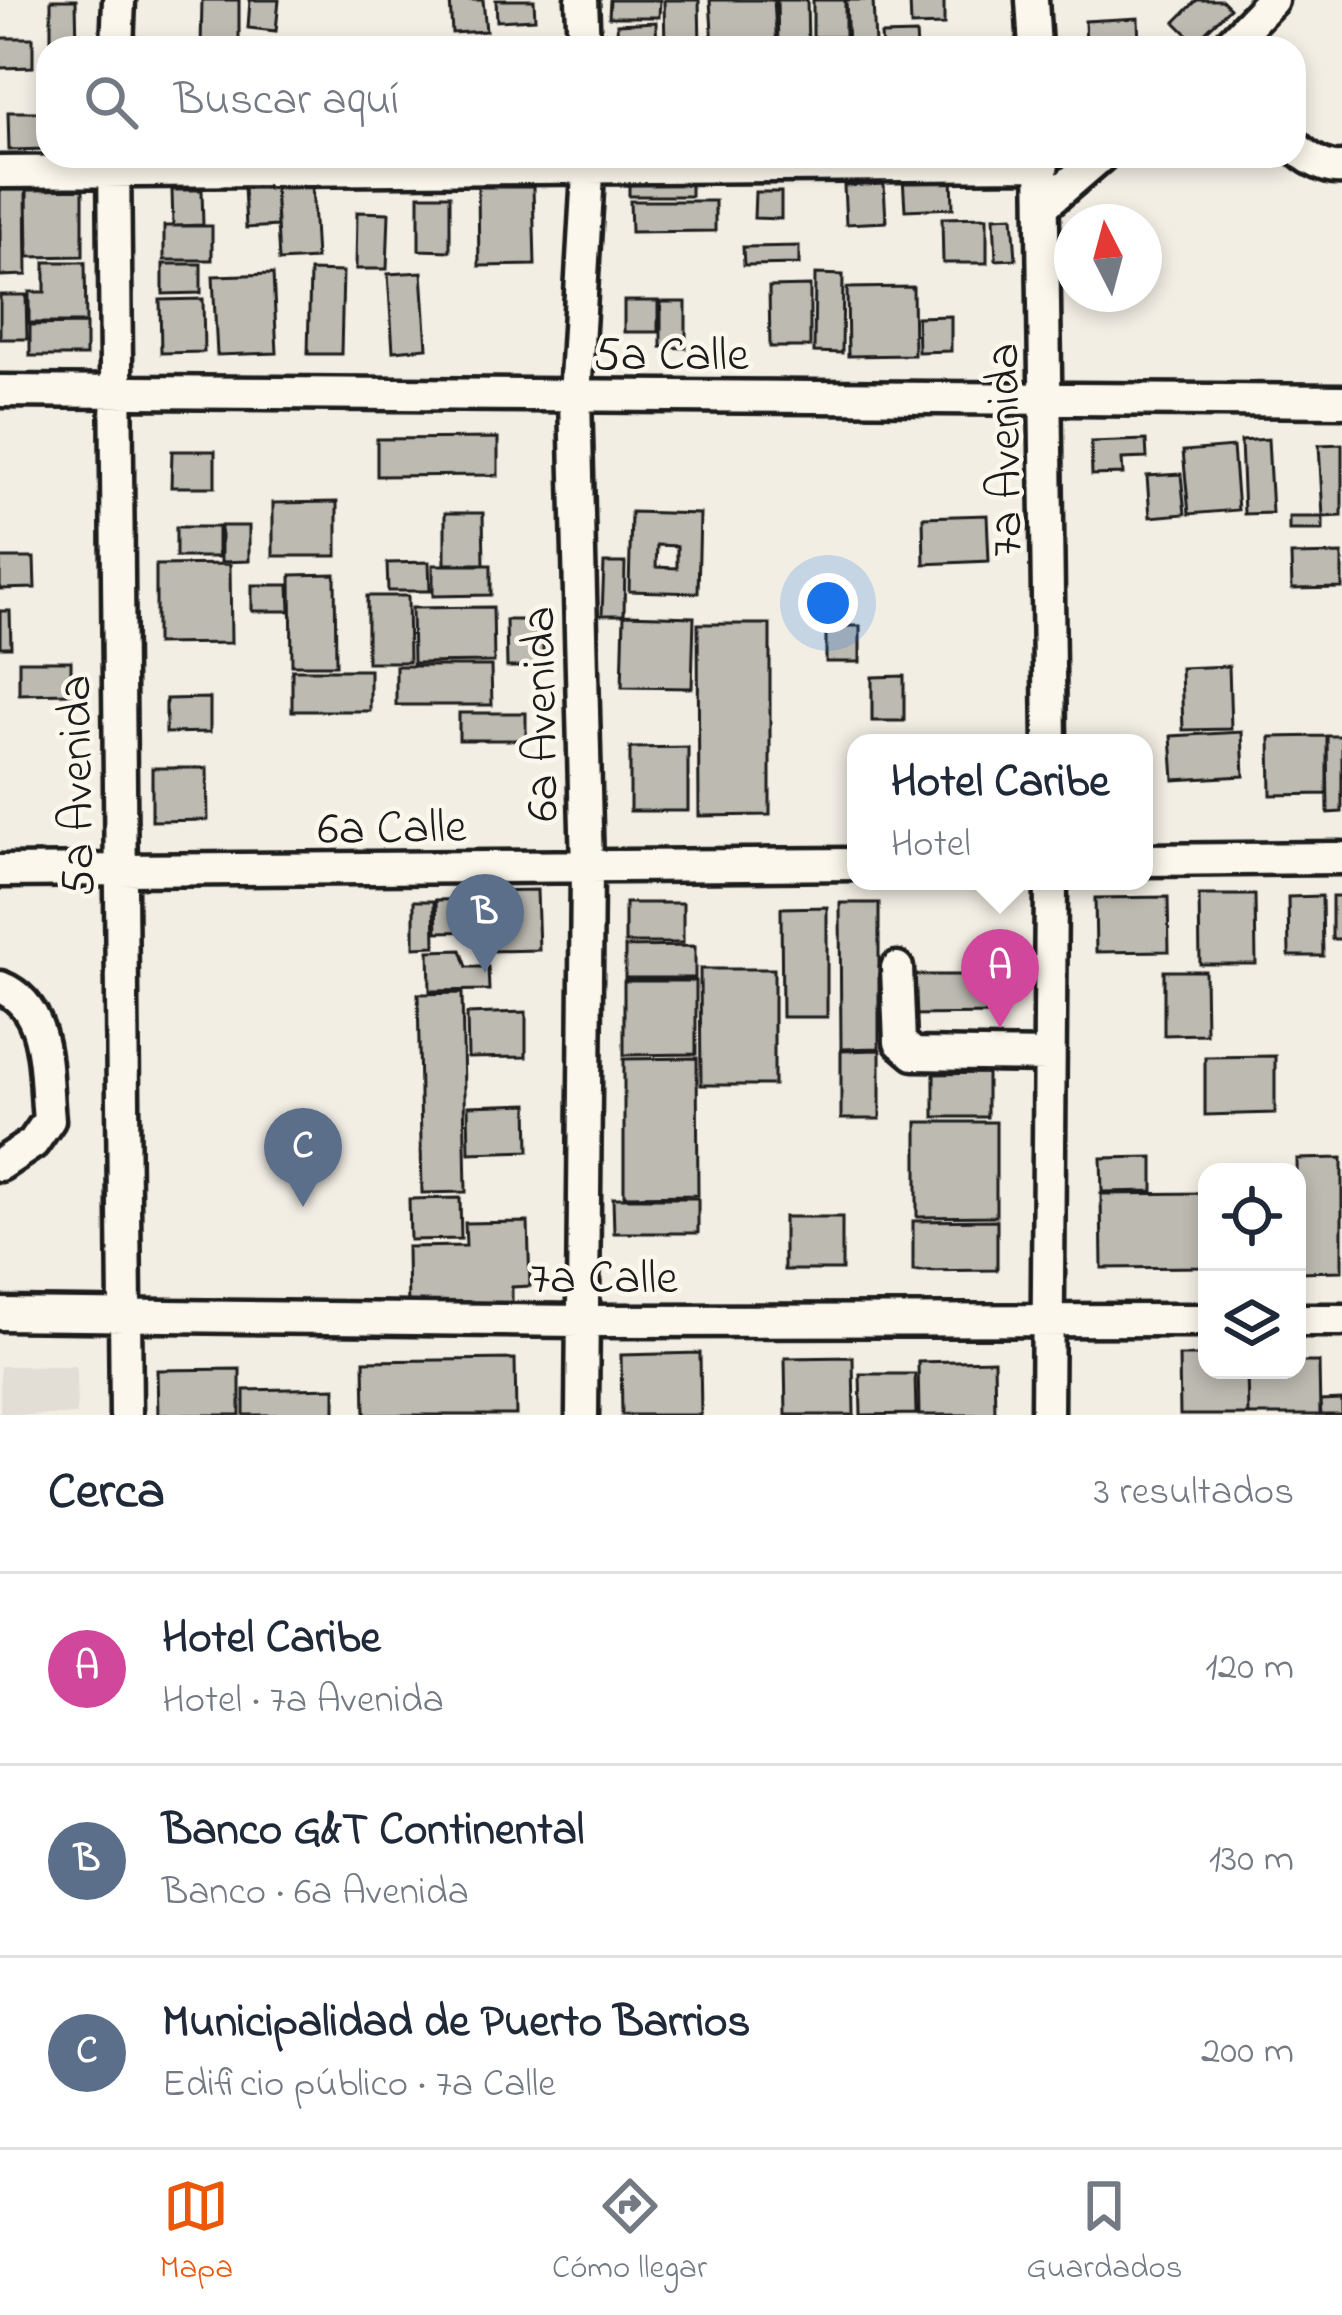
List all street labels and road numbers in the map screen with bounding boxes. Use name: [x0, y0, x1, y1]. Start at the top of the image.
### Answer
street label: 5a Calle: [593, 322, 749, 392]
street label: 7a Avenida: [970, 342, 1044, 557]
street label: 6a Avenida: [506, 606, 580, 822]
street label: 5a Avenida: [42, 675, 116, 897]
street label: 6a Calle: [317, 794, 468, 866]
street label: 7a Calle: [530, 1245, 678, 1315]

